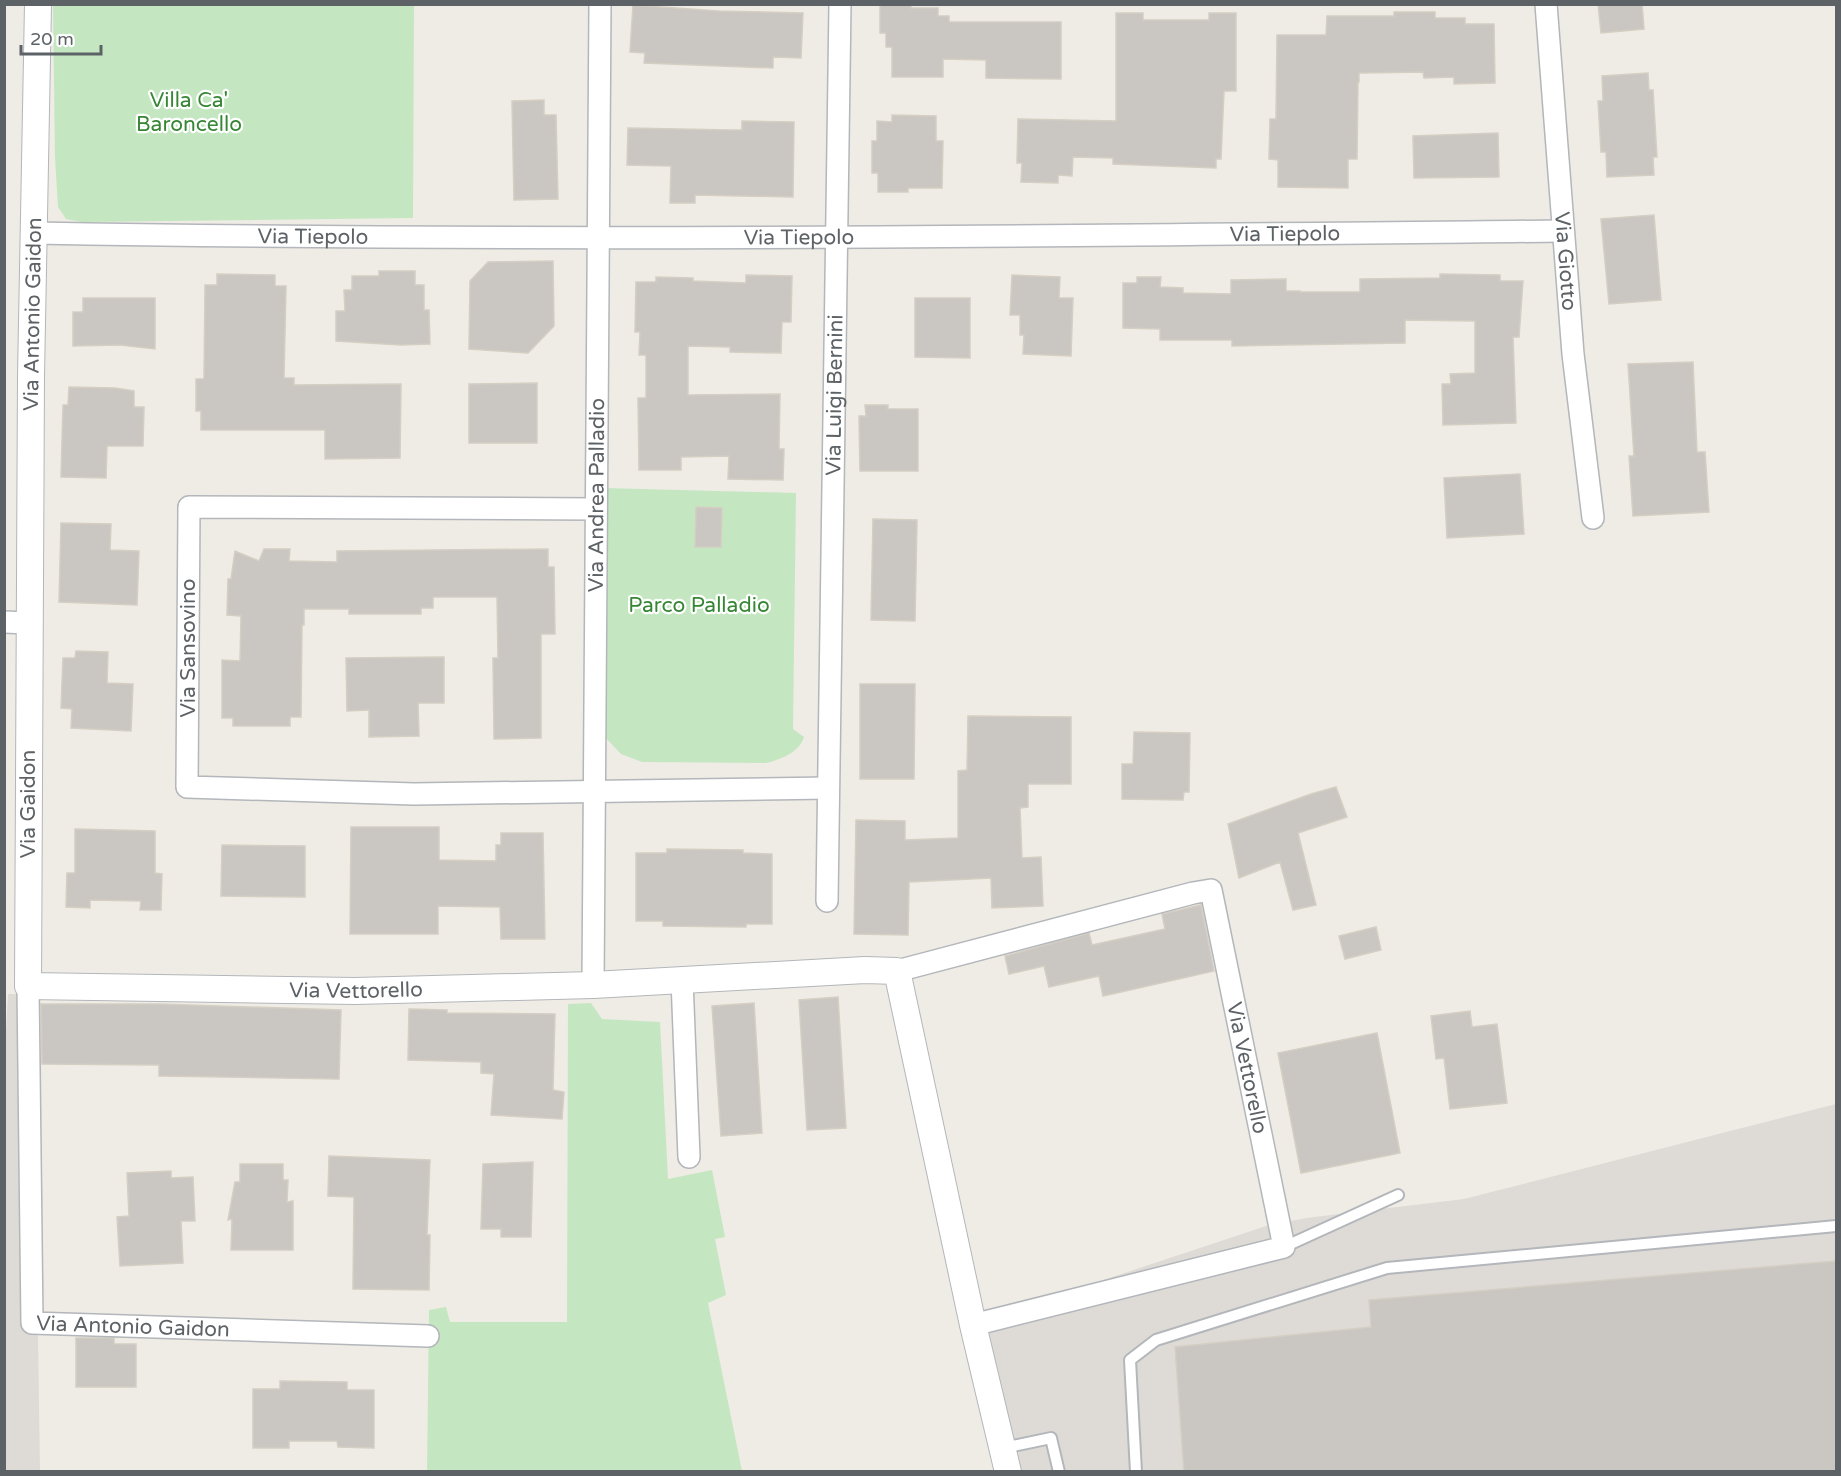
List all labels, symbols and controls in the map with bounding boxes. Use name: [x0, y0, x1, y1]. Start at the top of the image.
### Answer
scale bar: [21, 18, 100, 56]
text: 20 m: [30, 28, 74, 50]
park label: Villa Ca' Baroncello: [136, 88, 242, 137]
street label: Via Giotto: [1550, 211, 1582, 312]
street label: Via Antonio Gaidon: [19, 217, 47, 411]
street label: Via Tiepolo: [1230, 221, 1340, 247]
street label: Via Tiepolo: [258, 224, 368, 249]
street label: Via Tiepolo: [744, 225, 854, 250]
street label: Via Luigi Bernini: [821, 314, 848, 476]
street label: Via Andrea Palladio: [583, 398, 610, 592]
street label: Via Sansovino: [176, 579, 201, 718]
park label: Parco Palladio: [628, 593, 770, 618]
street label: Via Gaidon: [16, 750, 41, 858]
street label: Via Vettorello: [289, 977, 423, 1004]
street label: Via Vettorello: [1222, 1000, 1273, 1136]
street label: Via Antonio Gaidon: [36, 1311, 230, 1342]

